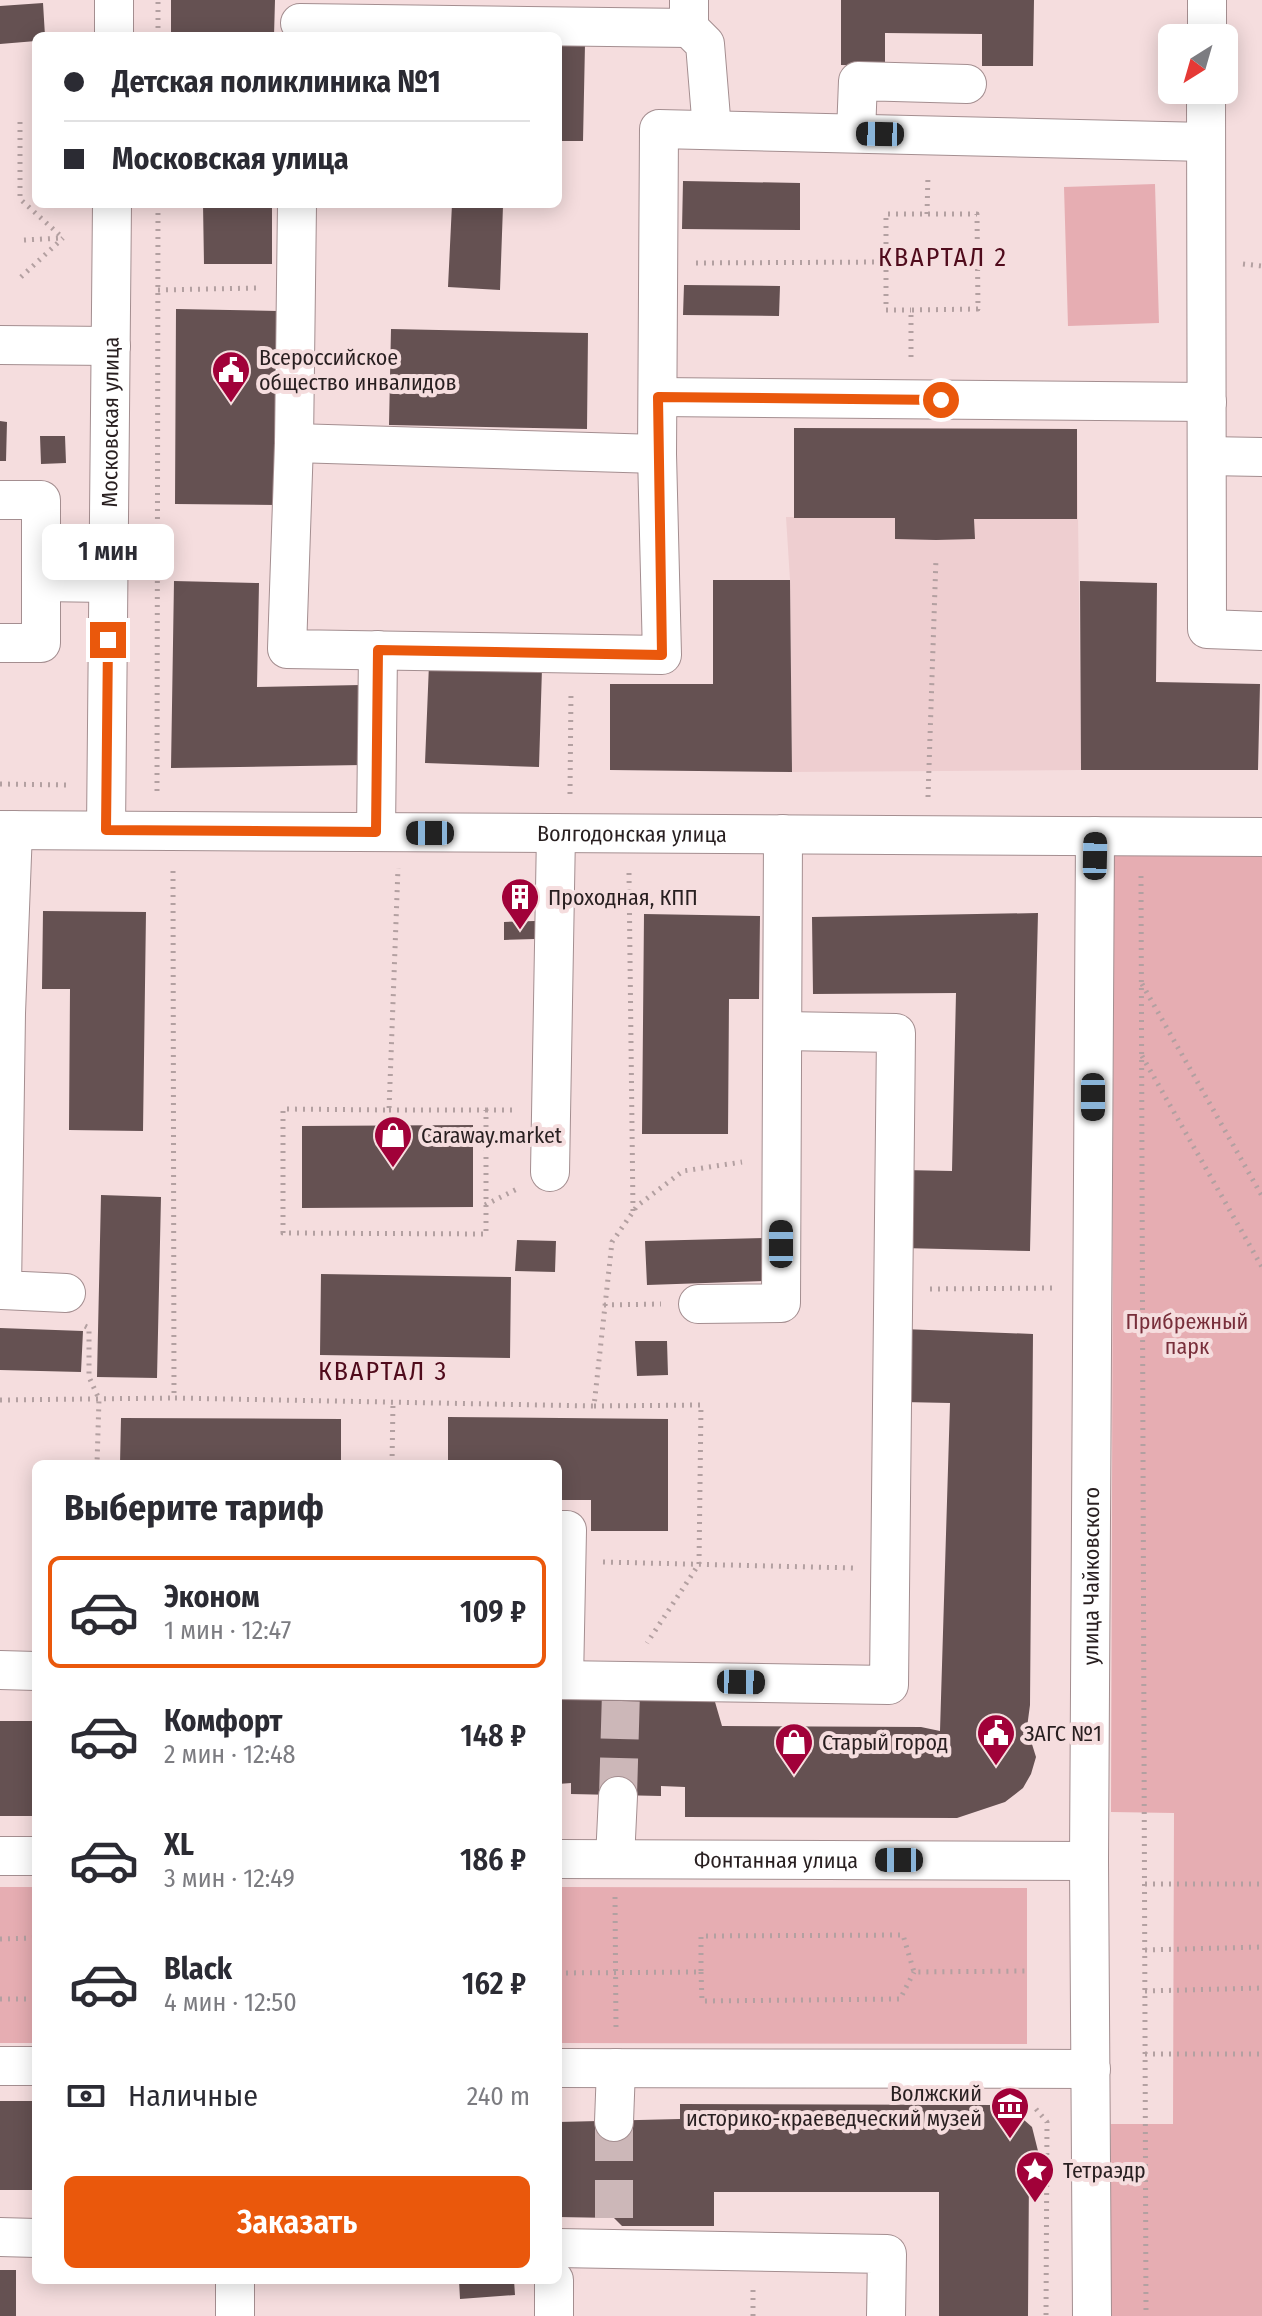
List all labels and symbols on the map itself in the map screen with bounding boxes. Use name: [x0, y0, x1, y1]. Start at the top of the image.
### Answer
north arrow: [1158, 24, 1238, 104]
car: [856, 122, 904, 146]
district label: КВАРТАЛ 2: [878, 242, 1008, 273]
street label: Московская улица: [96, 337, 125, 508]
place label: Всероссийское общество инвалидов: [259, 344, 457, 396]
public building icon: Всероссийское общество инвалидов: [210, 349, 252, 404]
route start: [923, 382, 959, 418]
callout: 1 мин: [42, 524, 174, 580]
route end: [90, 622, 126, 658]
street label: Волгодонская улица: [537, 820, 727, 848]
car: [406, 821, 454, 845]
car: [1083, 832, 1107, 880]
building icon: Проходная, КПП: [499, 876, 541, 931]
place label: Проходная, КПП: [548, 884, 698, 911]
car: [1081, 1073, 1105, 1121]
shop icon: Caraway.market: [372, 1114, 414, 1169]
place label: Caraway.market: [421, 1122, 563, 1149]
car: [769, 1220, 793, 1268]
park label: Прибрежный парк: [1126, 1308, 1248, 1360]
district label: КВАРТАЛ 3: [318, 1356, 448, 1387]
street label: улица Чайковского: [1077, 1487, 1105, 1665]
car: [717, 1670, 765, 1694]
public building icon: ЗАГС №1: [975, 1712, 1017, 1767]
place label: ЗАГС №1: [1024, 1720, 1102, 1747]
shop icon: Старый город: [773, 1721, 815, 1776]
place label: Старый город: [822, 1729, 948, 1756]
street label: Фонтанная улица: [694, 1847, 858, 1874]
car: [875, 1848, 923, 1872]
place label: Волжский историко-краеведческий музей: [686, 2080, 982, 2132]
museum icon: Волжский историко-краеведческий музей: [989, 2085, 1031, 2140]
place icon: Тетраэдр: [1014, 2149, 1056, 2204]
place label: Тетраэдр: [1063, 2157, 1146, 2184]

